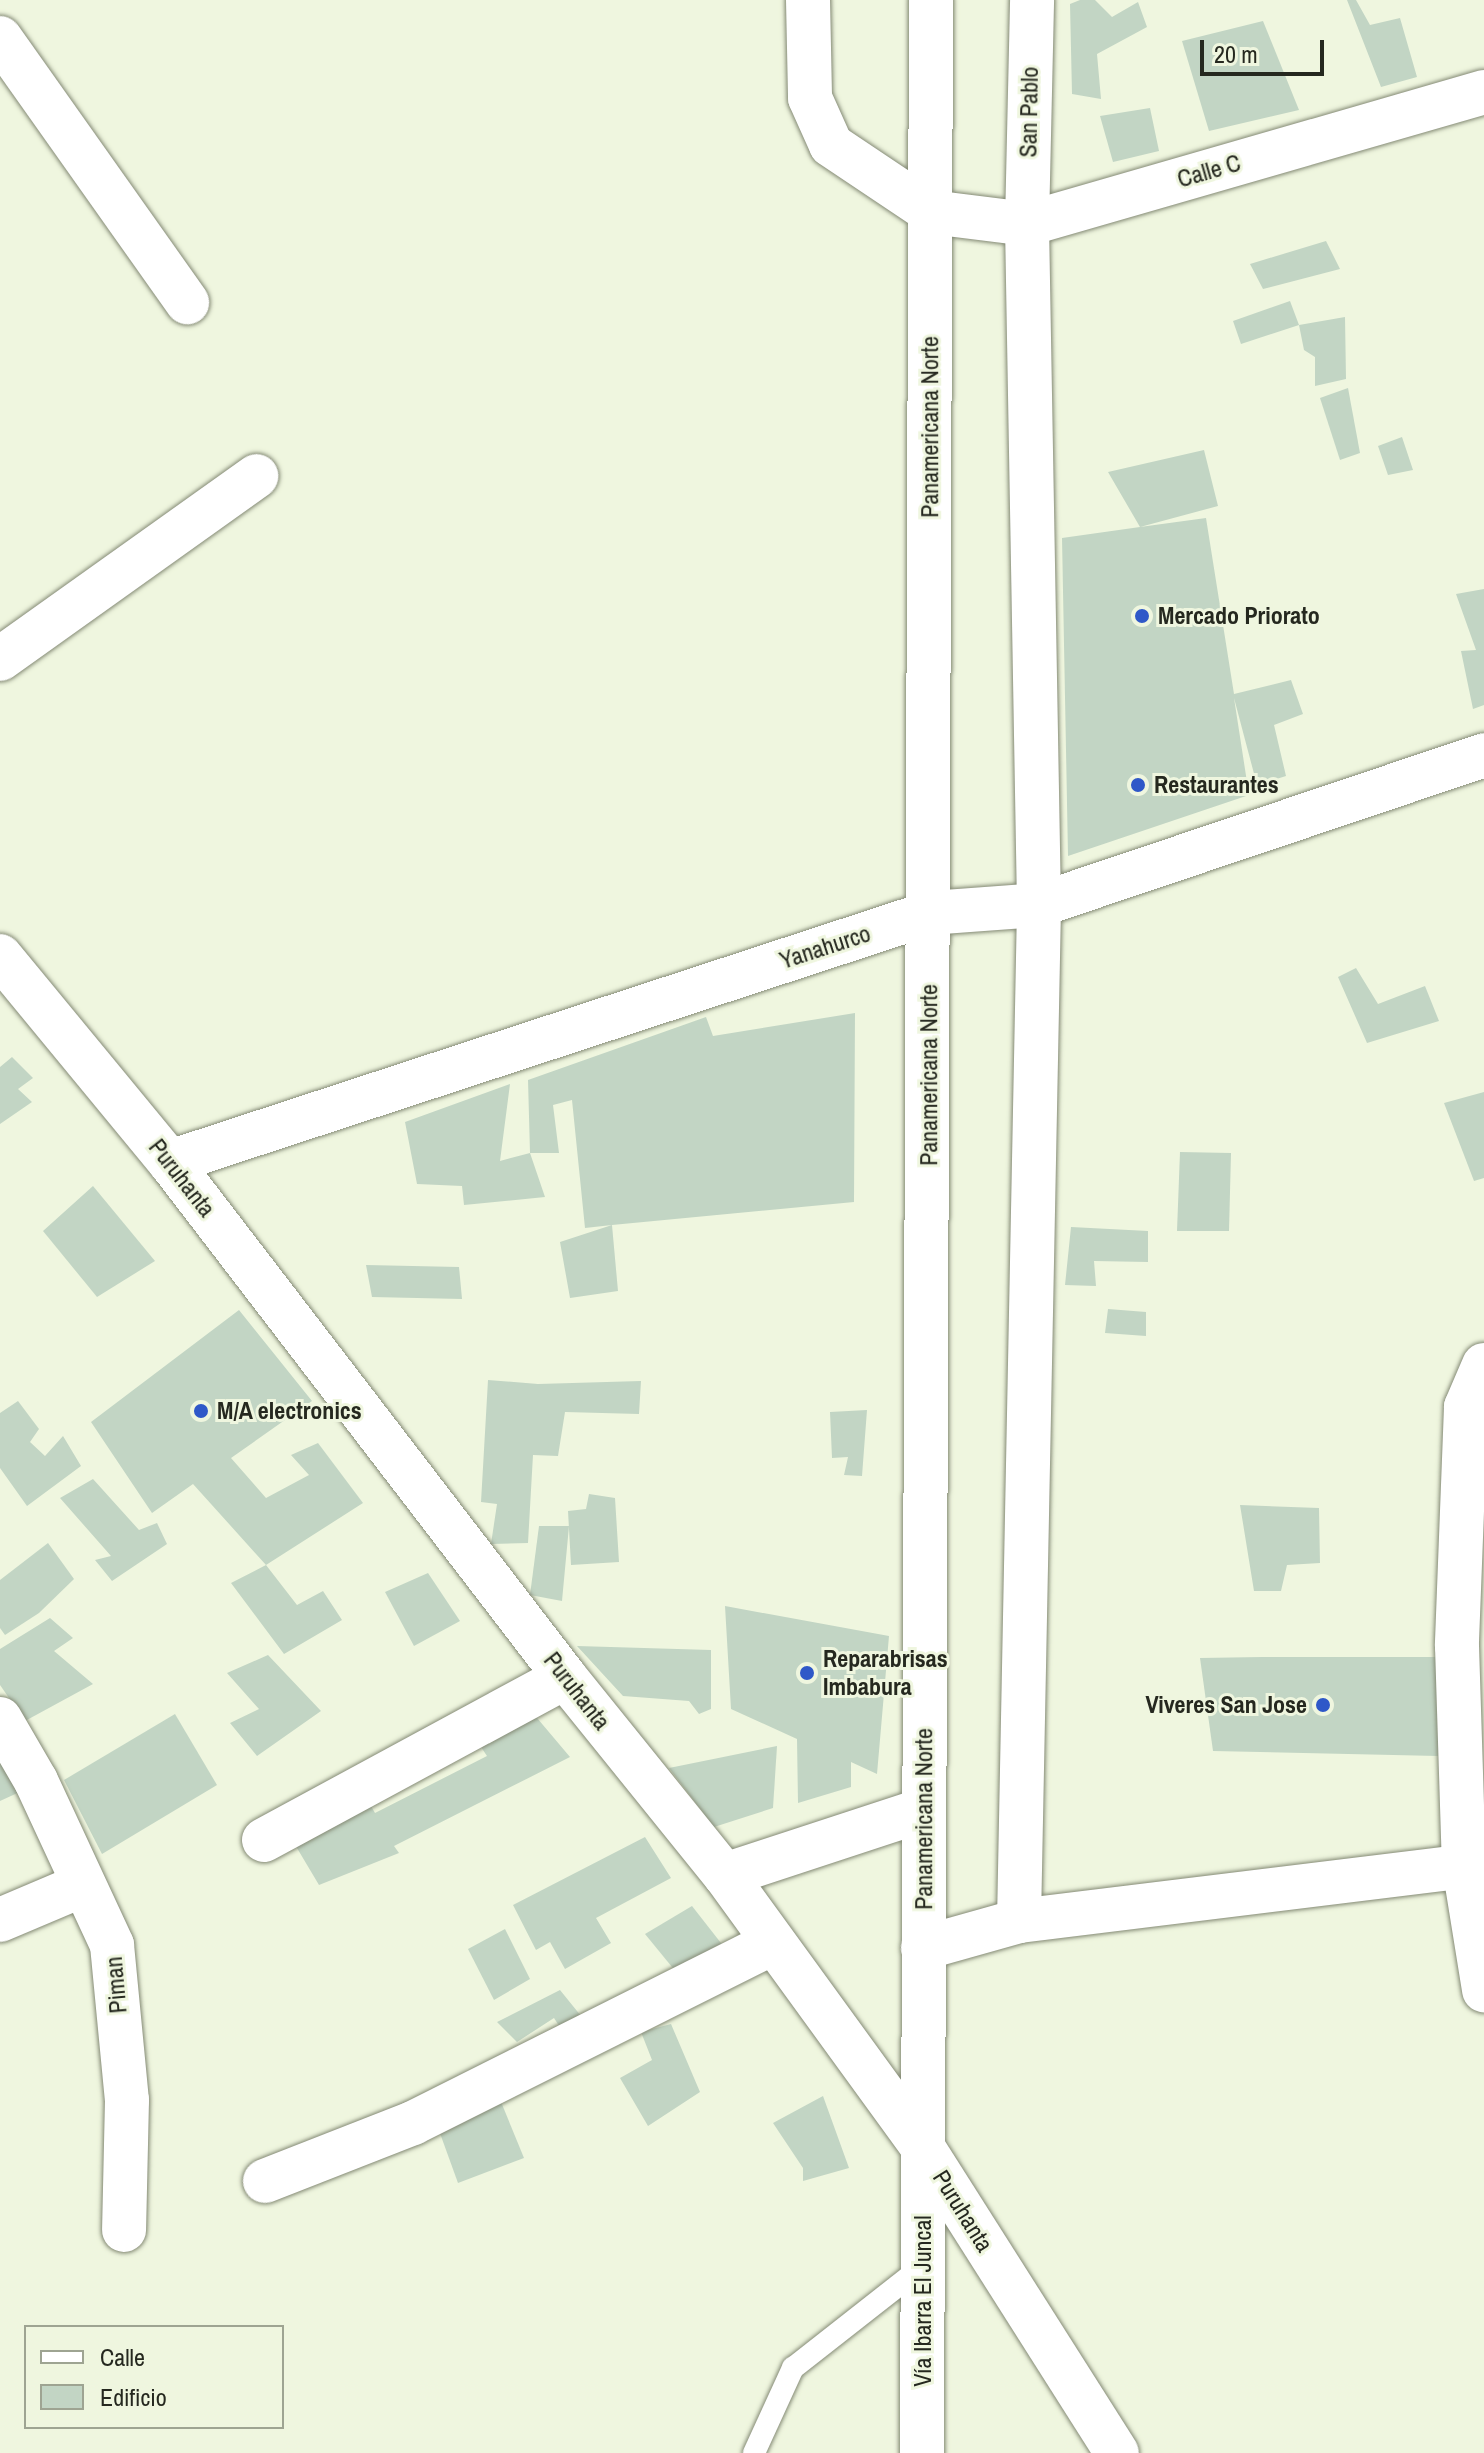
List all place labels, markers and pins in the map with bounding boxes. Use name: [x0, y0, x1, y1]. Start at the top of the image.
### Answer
place label: Mercado Priorato: [1158, 602, 1320, 630]
marker: Mercado Priorato: [1133, 607, 1151, 625]
place label: Restaurantes: [1154, 771, 1279, 799]
marker: Restaurantes: [1129, 776, 1147, 794]
place label: M/A electronics: [217, 1397, 362, 1425]
marker: M/A electronics: [192, 1402, 210, 1420]
place label: Reparabrisas Imbabura: [823, 1645, 948, 1701]
marker: Reparabrisas Imbabura: [798, 1664, 816, 1682]
place label: Viveres San Jose: [1145, 1691, 1307, 1719]
marker: Viveres San Jose: [1314, 1696, 1332, 1714]

